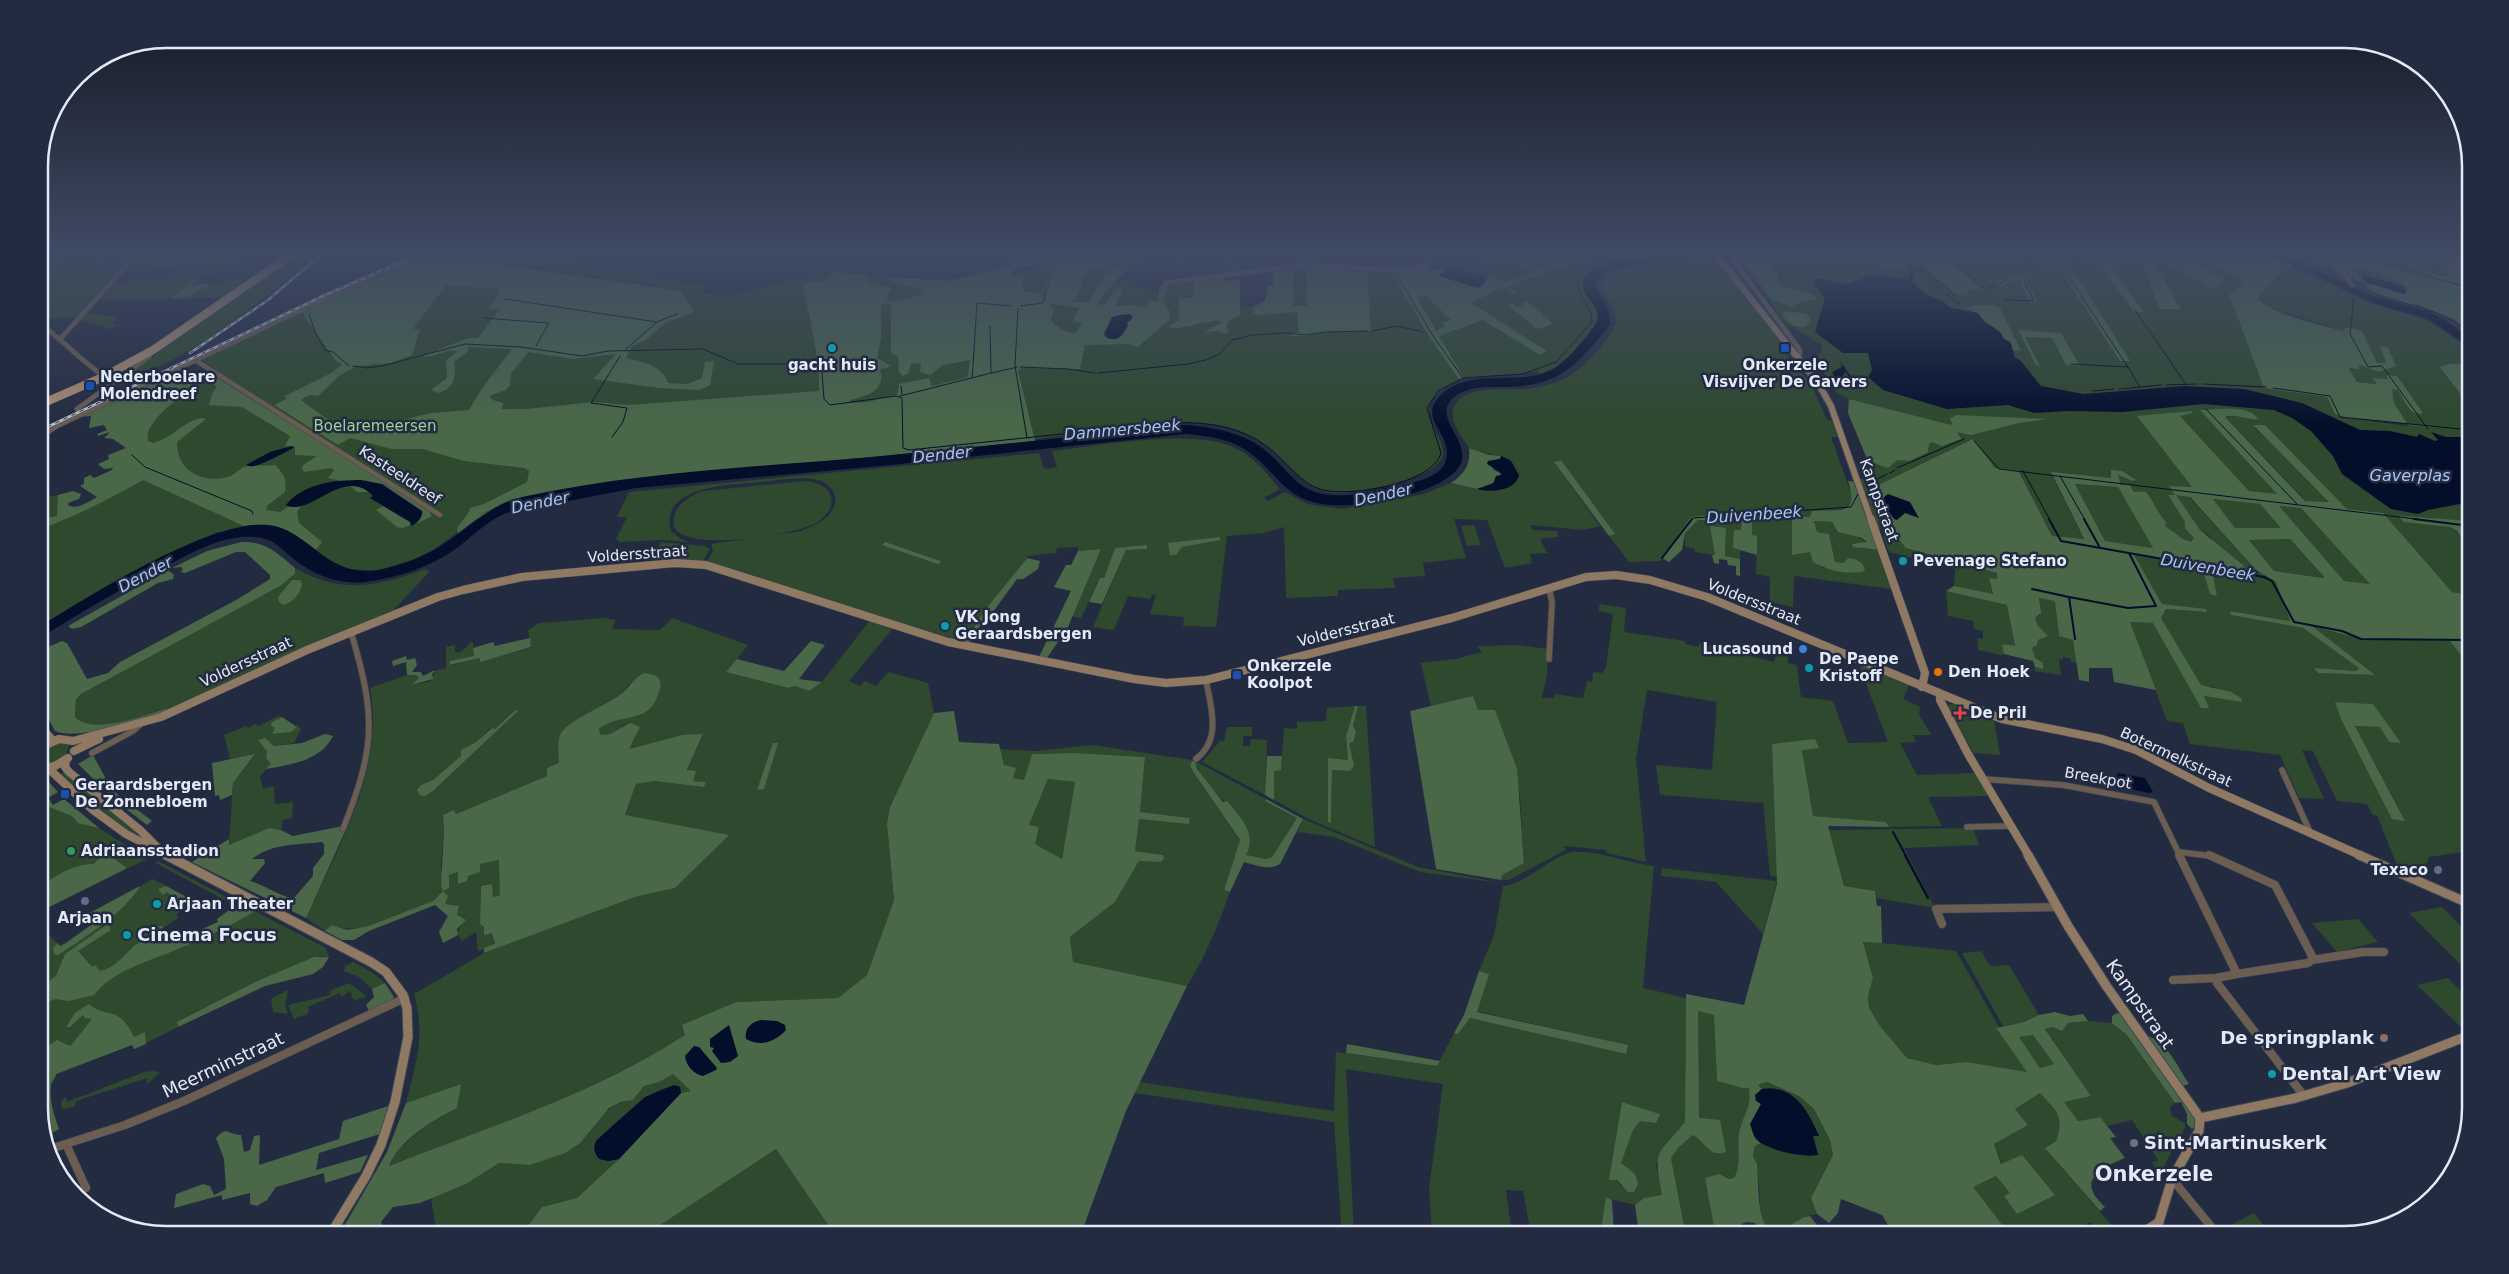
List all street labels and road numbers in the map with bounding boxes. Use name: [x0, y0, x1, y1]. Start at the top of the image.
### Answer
street label: Kasteeldreef: [356, 442, 445, 509]
street label: Kampstraat: [1856, 456, 1902, 544]
street label: Voldersstraat: [587, 542, 687, 566]
street label: Voldersstraat: [1705, 575, 1804, 629]
street label: Voldersstraat: [1296, 609, 1396, 651]
street label: Voldersstraat: [197, 633, 295, 691]
street label: Botermelkstraat: [2117, 723, 2235, 791]
street label: Breekpot: [2063, 763, 2133, 793]
street label: Kampstraat: [2102, 955, 2179, 1053]
street label: Meerminstraat: [159, 1027, 287, 1102]

